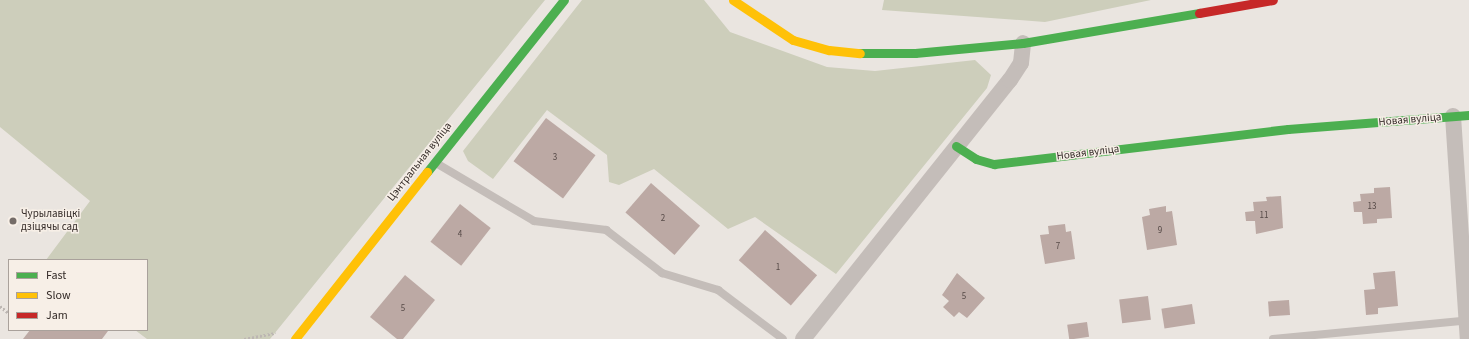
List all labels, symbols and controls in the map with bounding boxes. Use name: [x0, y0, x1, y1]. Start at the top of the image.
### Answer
street label: Новая вуліца: [1378, 111, 1442, 129]
street label: Цэнтральная вуліца: [385, 120, 455, 204]
street label: Новая вуліца: [1056, 143, 1120, 163]
house number: 3: [553, 153, 557, 163]
house number: 13: [1368, 202, 1376, 212]
place label: Чурылавіцкі дзіцячы сад: [21, 208, 80, 234]
house number: 11: [1260, 211, 1268, 221]
house number: 2: [661, 214, 665, 224]
marker: Чурылавіцкі дзіцячы сад: [8, 216, 18, 226]
house number: 9: [1158, 226, 1162, 236]
house number: 4: [458, 230, 462, 240]
house number: 7: [1056, 242, 1060, 252]
legend: [8, 259, 148, 331]
house number: 1: [776, 263, 780, 273]
text: Fast: [46, 267, 66, 284]
text: Slow: [46, 287, 71, 304]
house number: 5: [962, 292, 966, 302]
house number: 5: [401, 304, 405, 314]
text: Jam: [46, 307, 68, 324]

